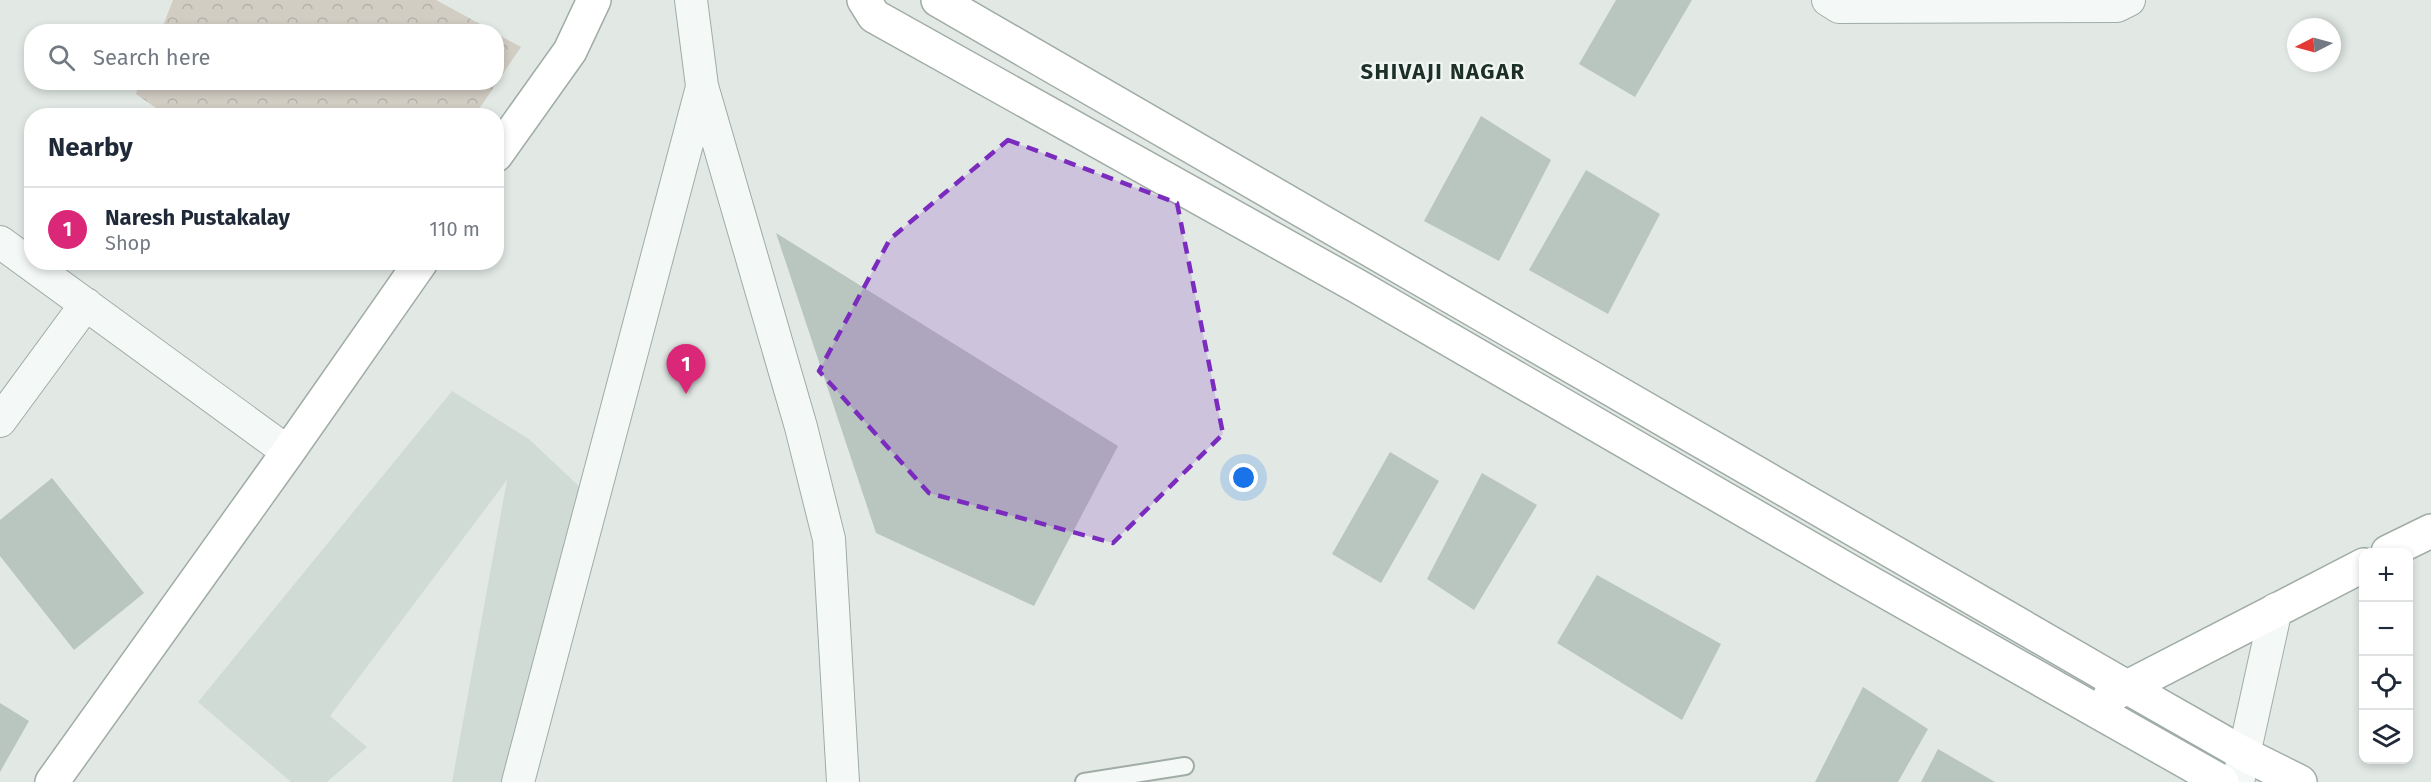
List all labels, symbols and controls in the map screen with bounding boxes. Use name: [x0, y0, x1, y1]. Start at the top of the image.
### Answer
north arrow: [2287, 18, 2341, 72]
search box: [24, 24, 504, 90]
icon: search: [45, 41, 78, 74]
text: Search here: [93, 44, 211, 71]
district label: SHIVAJI NAGAR: [1360, 58, 1526, 85]
text: Nearby: [48, 132, 133, 163]
text: Naresh Pustakalay: [105, 204, 290, 231]
text: 1: [63, 217, 72, 241]
text: 110 m: [429, 217, 480, 241]
text: Shop: [105, 231, 151, 255]
pin: 1: [666, 344, 706, 394]
your location: [1229, 463, 1258, 492]
map controls: [2359, 548, 2413, 764]
button: +: [2359, 548, 2413, 602]
button: −: [2359, 602, 2413, 656]
button: locate: [2359, 656, 2413, 710]
button: layers: [2359, 710, 2413, 764]

